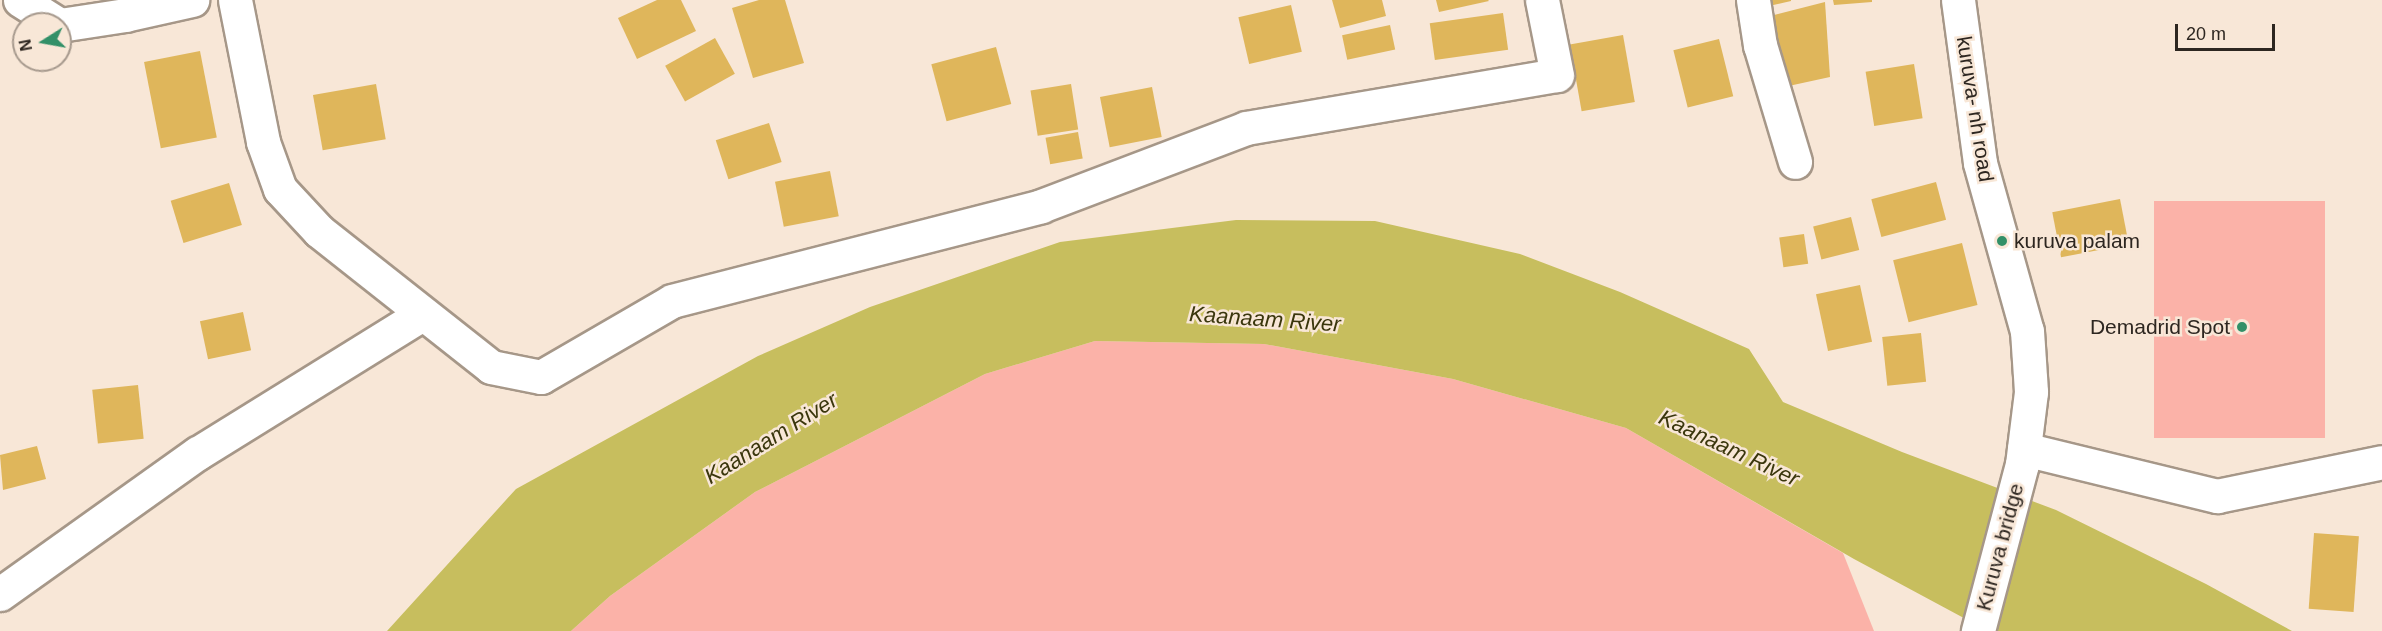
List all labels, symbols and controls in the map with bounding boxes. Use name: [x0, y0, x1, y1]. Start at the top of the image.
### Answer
north arrow: [12, 12, 72, 72]
scale bar: [2178, 12, 2278, 50]
text: 20 m: [2186, 24, 2226, 44]
street label: kuruva- nh road: [1951, 34, 1999, 184]
text: N: [16, 38, 35, 52]
place label: kuruva palam: [2014, 228, 2140, 254]
marker: kuruva palam: [1995, 234, 2009, 248]
water label: Kaanaam River: [1188, 301, 1342, 337]
place label: Demadrid Spot: [2090, 314, 2230, 340]
marker: Demadrid Spot: [2235, 320, 2249, 334]
water label: Kaanaam River: [700, 387, 842, 489]
water label: Kaanaam River: [1655, 404, 1803, 492]
street label: Kuruva bridge: [1971, 481, 2029, 613]

